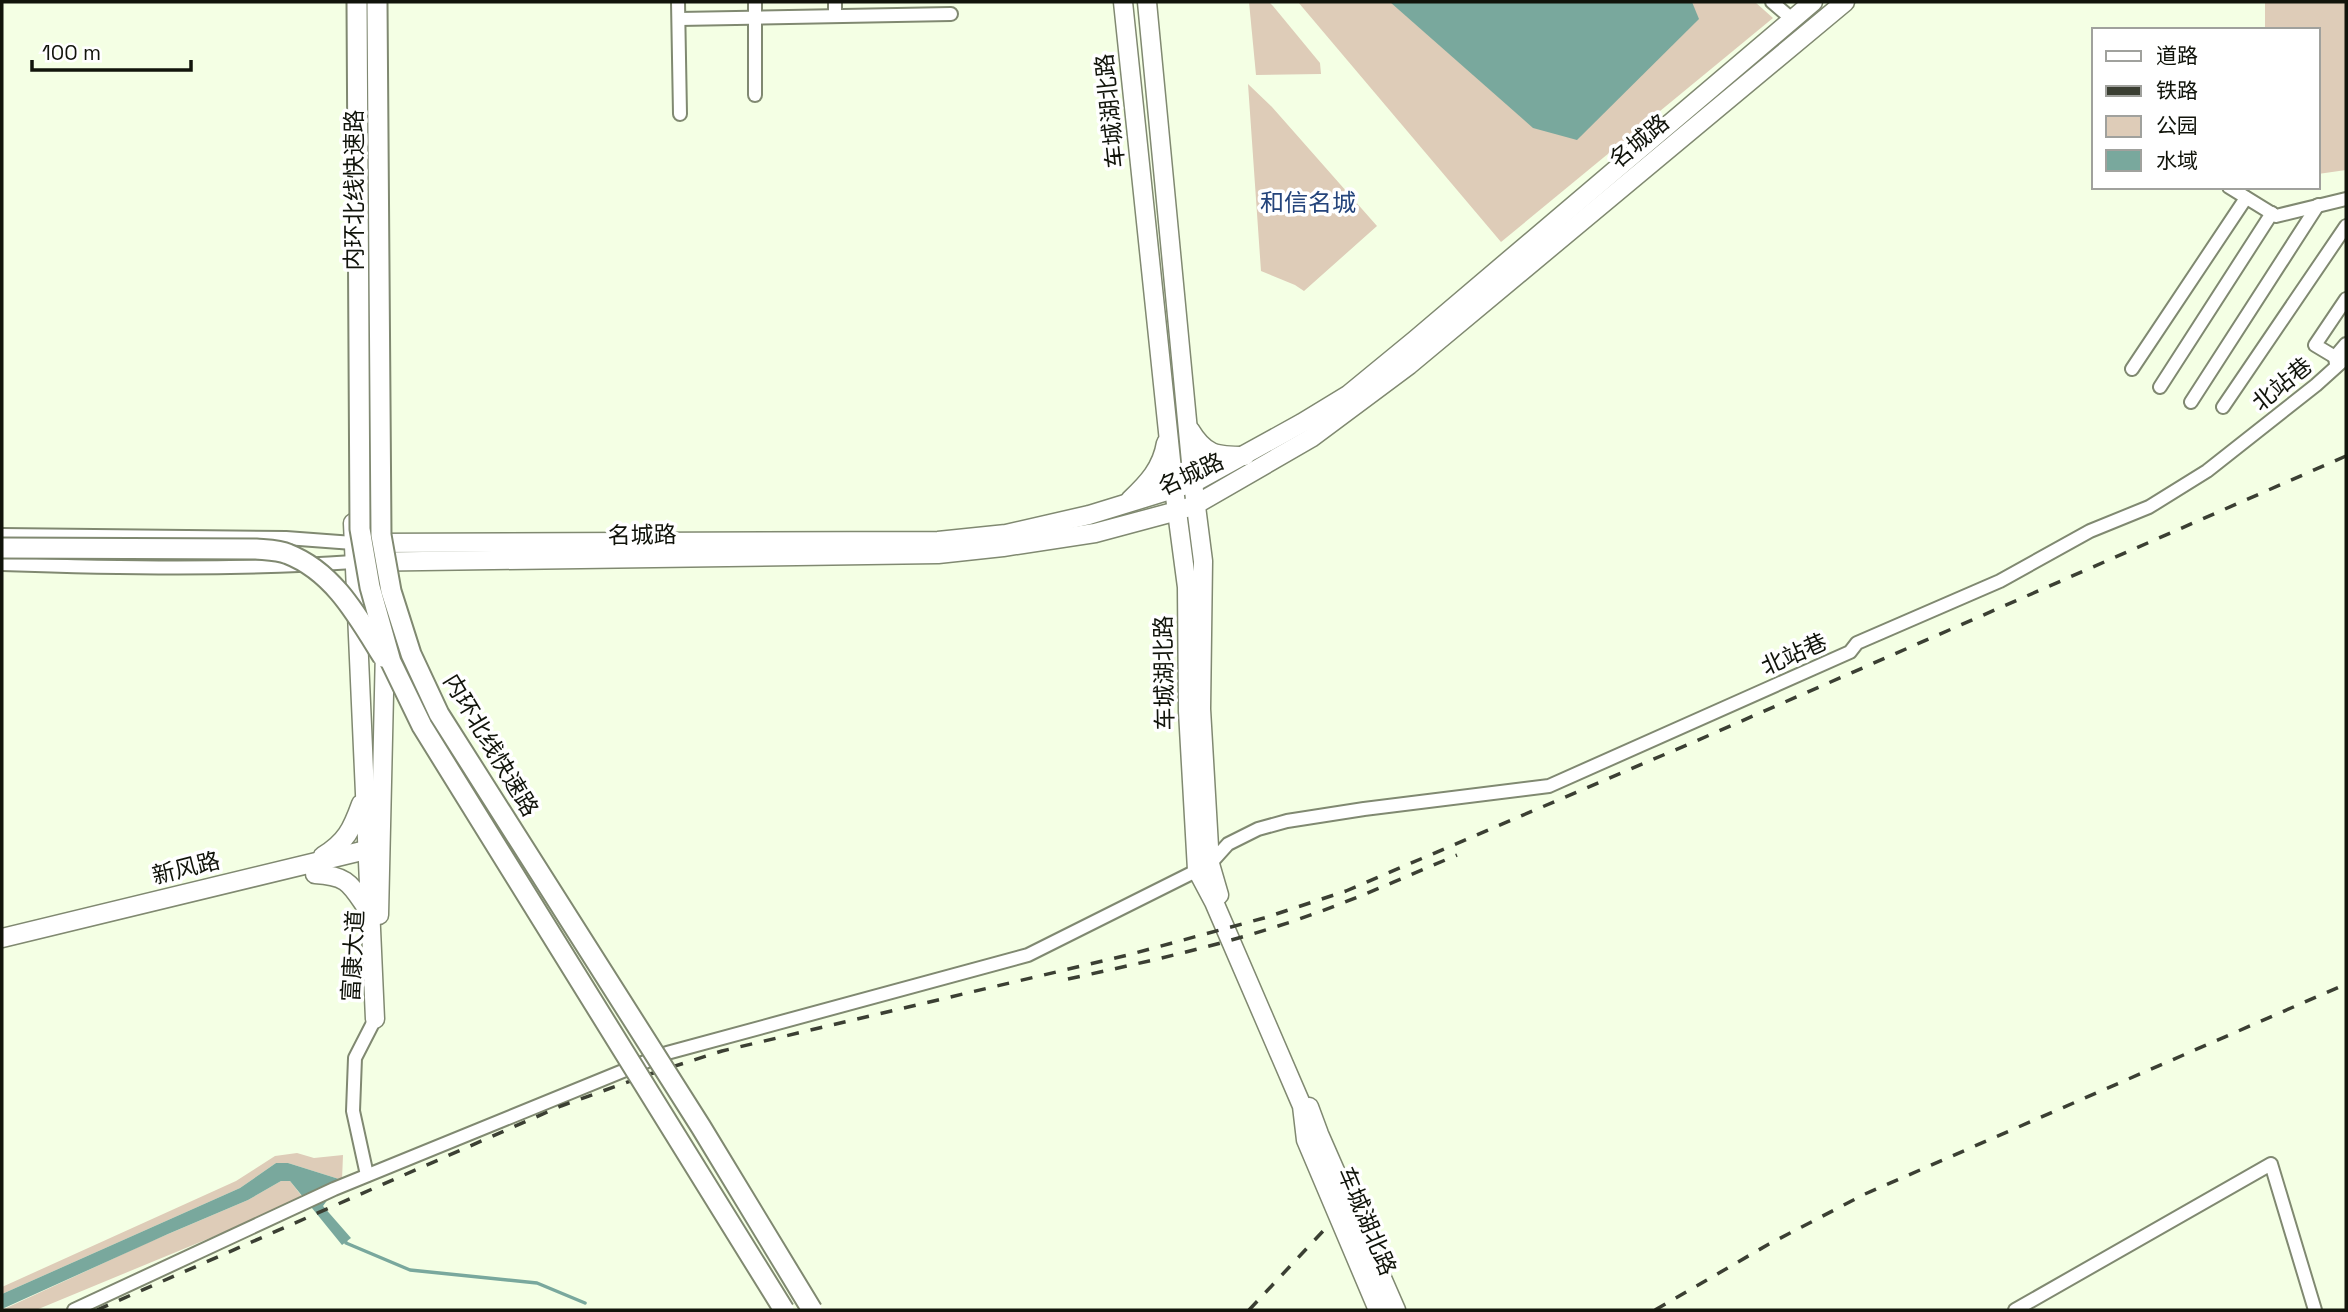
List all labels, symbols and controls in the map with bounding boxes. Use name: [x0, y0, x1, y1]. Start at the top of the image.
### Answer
scale bar: [32, 28, 191, 72]
legend: [2092, 28, 2320, 189]
text: 100 m: [42, 39, 101, 66]
text: 道路: [2156, 42, 2198, 69]
street label: 车城湖北路: [1089, 52, 1131, 170]
text: 铁路: [2156, 77, 2198, 104]
street label: 名城路: [1603, 107, 1675, 175]
street label: 内环北线快速路: [339, 110, 369, 271]
text: 公园: [2156, 112, 2198, 139]
text: 水域: [2156, 147, 2198, 174]
district label: 和信名城: [1260, 187, 1356, 218]
street label: 北站巷: [2246, 351, 2318, 417]
street label: 名城路: [1153, 446, 1229, 502]
street label: 名城路: [607, 519, 677, 551]
street label: 车城湖北路: [1148, 615, 1180, 731]
street label: 北站巷: [1756, 626, 1832, 682]
street label: 内环北线快速路: [437, 668, 545, 822]
street label: 新风路: [149, 845, 223, 891]
street label: 富康大道: [336, 909, 370, 1003]
street label: 车城湖北路: [1331, 1162, 1403, 1280]

